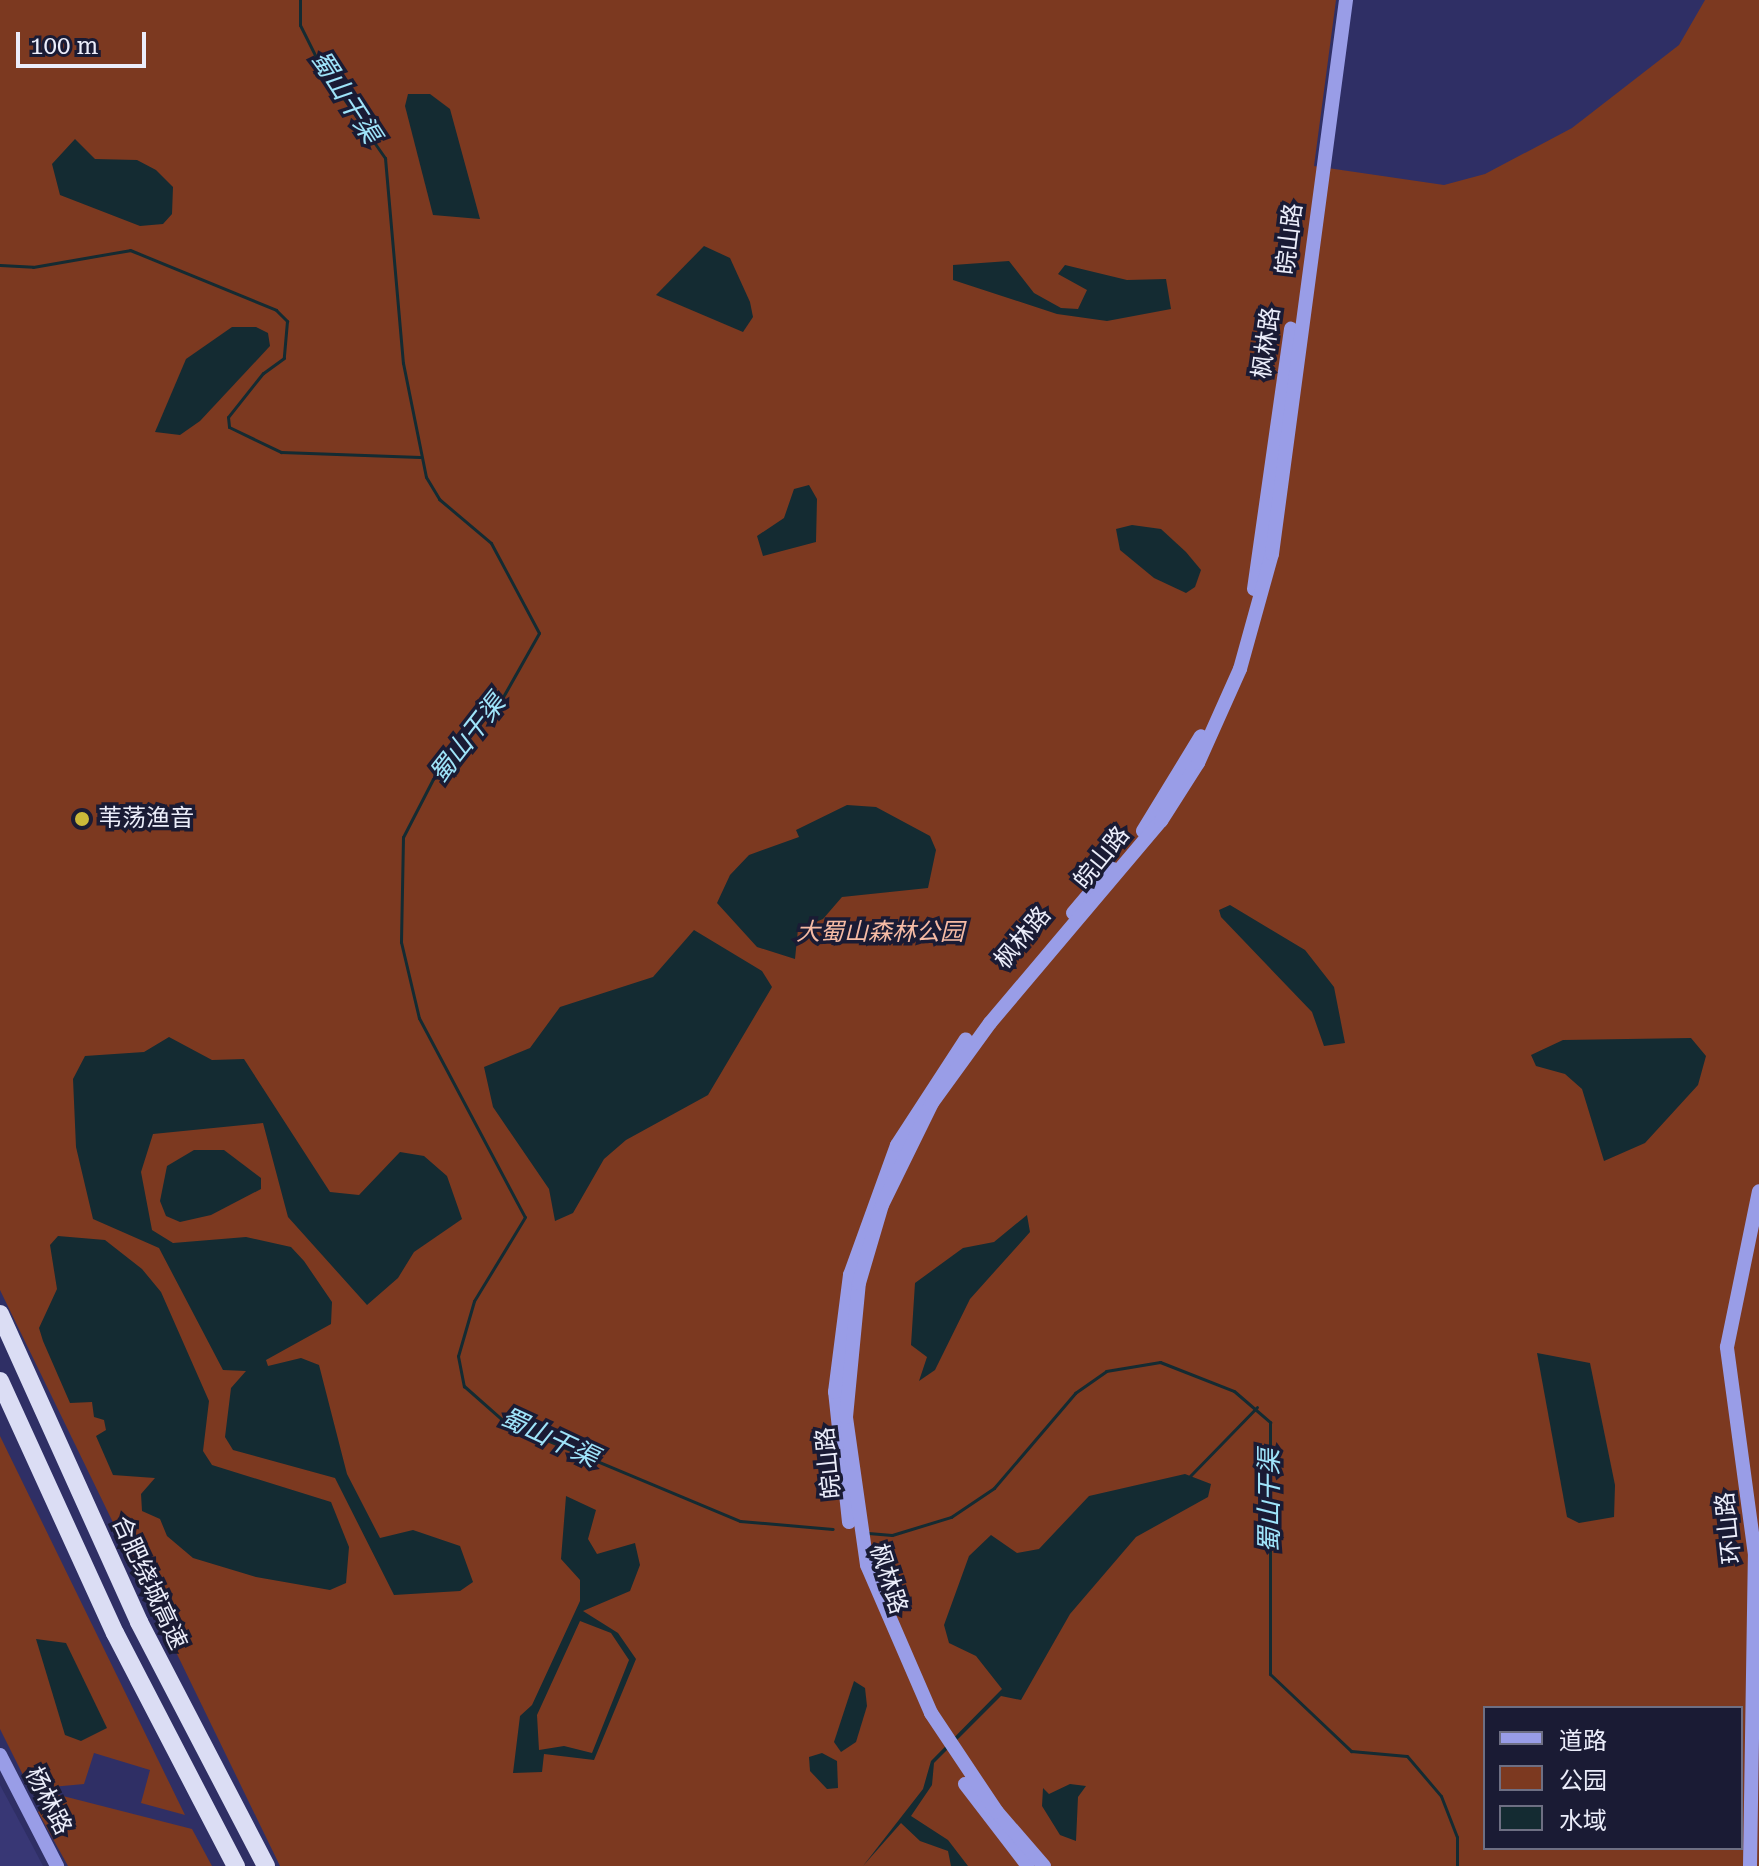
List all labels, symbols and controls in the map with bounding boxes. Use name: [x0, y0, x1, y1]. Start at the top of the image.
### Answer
scale bar: [20, 16, 150, 66]
text: 100 m: [30, 32, 98, 60]
water label: 蜀山干渠: [304, 45, 386, 149]
street label: 皖山路: [1271, 202, 1309, 276]
street label: 枫林路: [1248, 305, 1286, 381]
water label: 蜀山干渠: [424, 688, 512, 790]
place label: 苇荡渔音: [98, 805, 194, 833]
marker: 苇荡渔音: [73, 810, 91, 828]
street label: 皖山路: [1068, 821, 1136, 895]
street label: 枫林路: [989, 901, 1057, 975]
park label: 大蜀山森林公园: [796, 919, 964, 947]
water label: 蜀山干渠: [495, 1402, 603, 1474]
street label: 皖山路: [811, 1426, 847, 1500]
water label: 蜀山干渠: [1254, 1449, 1286, 1553]
street label: 环山路: [1711, 1491, 1747, 1565]
street label: 合肥绕城高速: [106, 1512, 192, 1654]
street label: 枫林路: [863, 1540, 913, 1618]
legend: [1483, 1706, 1743, 1850]
text: 道路: [1559, 1727, 1607, 1755]
street label: 杨林路: [19, 1762, 77, 1840]
text: 公园: [1559, 1767, 1607, 1795]
text: 水域: [1559, 1807, 1607, 1835]

